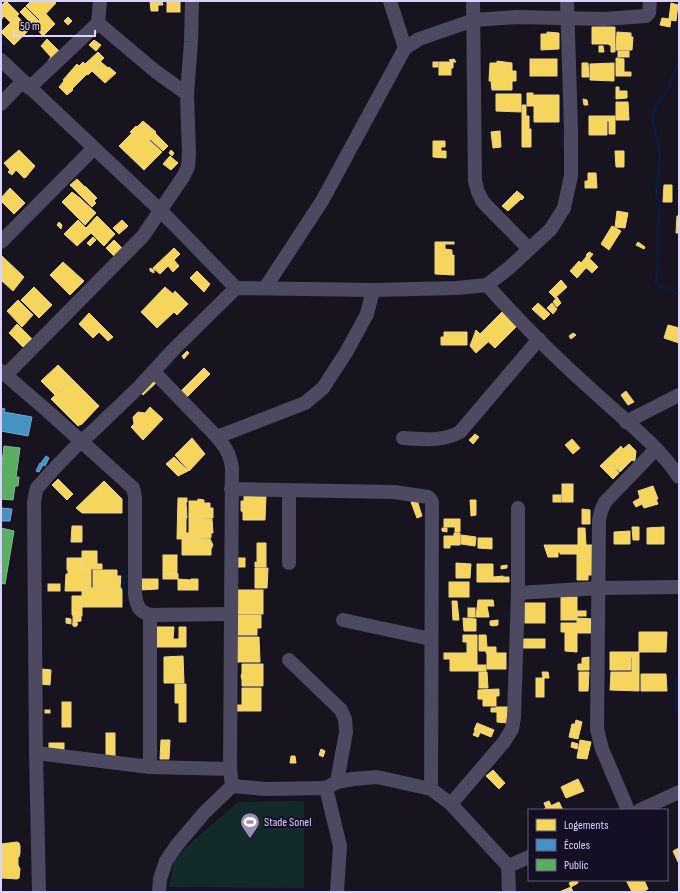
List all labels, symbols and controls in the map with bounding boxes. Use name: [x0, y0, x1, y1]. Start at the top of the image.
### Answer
scale bar: [14, 12, 95, 38]
text: 50 m: [20, 19, 40, 34]
legend: [528, 809, 668, 881]
sports icon: Stade Sonel: [239, 811, 261, 839]
place label: Stade Sonel: [264, 815, 311, 830]
text: Logements: [564, 818, 608, 833]
text: Écoles: [564, 838, 590, 853]
text: Public: [564, 858, 589, 873]

